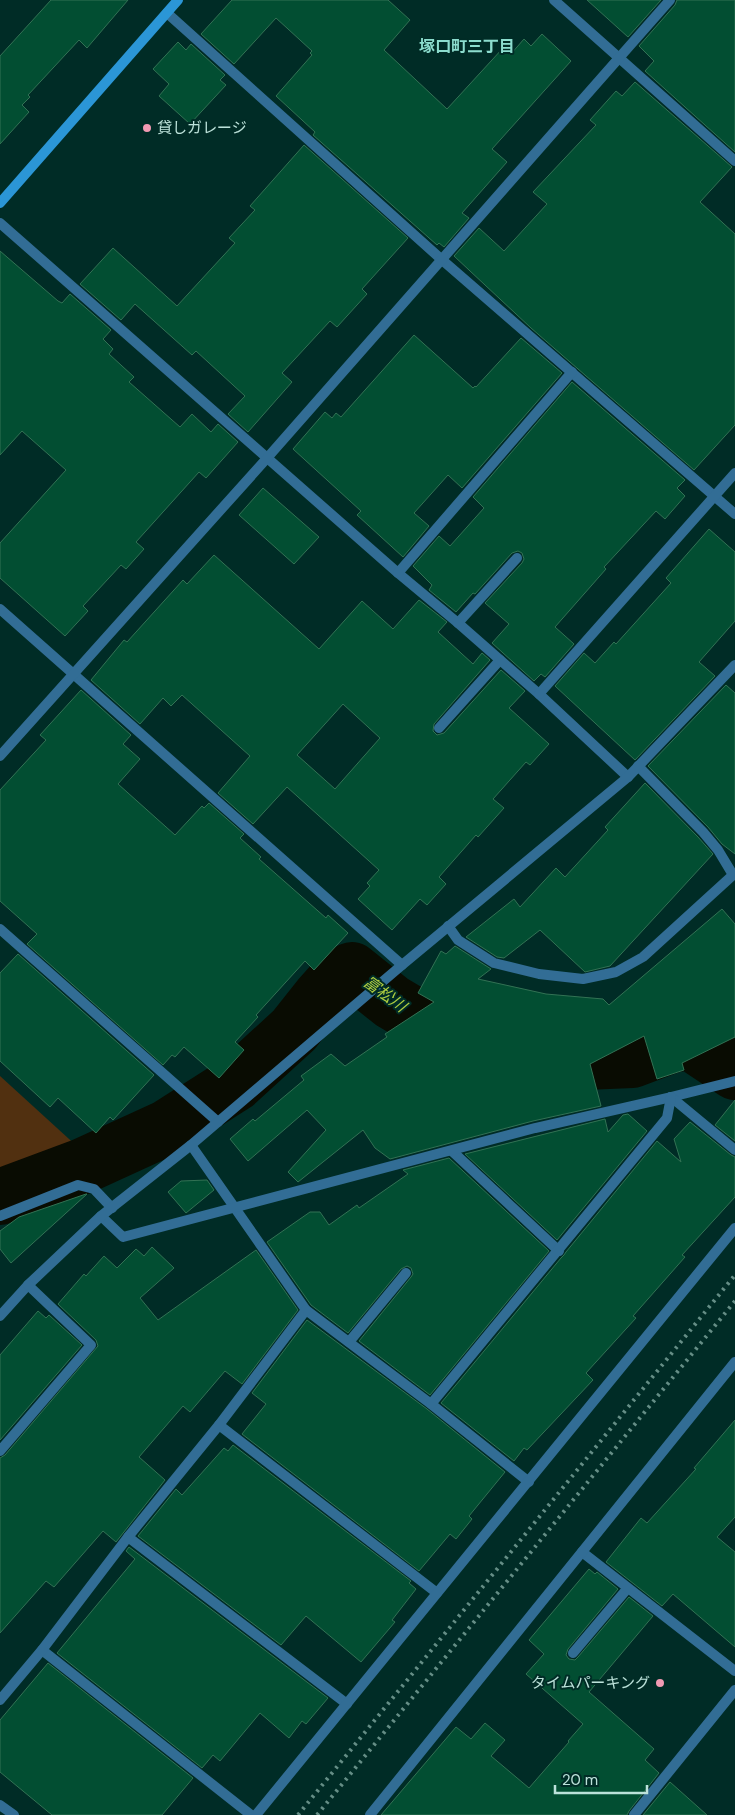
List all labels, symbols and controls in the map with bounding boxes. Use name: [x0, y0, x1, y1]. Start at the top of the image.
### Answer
district label: 塚口町三丁目: [419, 36, 515, 57]
place label: 貸しガレージ: [157, 118, 247, 138]
marker: 貸しガレージ: [141, 122, 153, 134]
water label: 富松川: [359, 971, 412, 1018]
place label: タイムパーキング: [531, 1673, 650, 1693]
marker: タイムパーキング: [654, 1677, 666, 1689]
scale bar: [555, 1762, 648, 1794]
text: 20 m: [562, 1770, 598, 1790]

